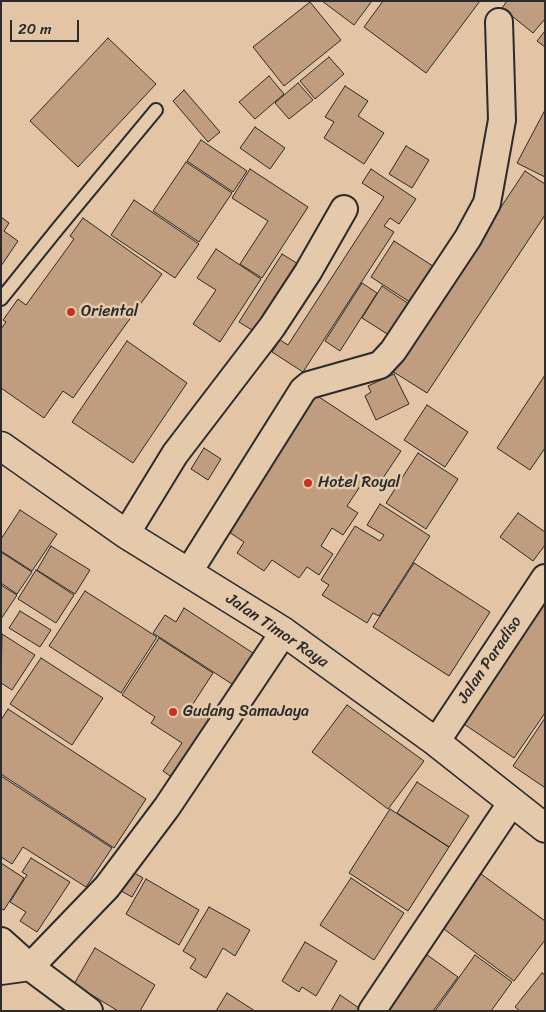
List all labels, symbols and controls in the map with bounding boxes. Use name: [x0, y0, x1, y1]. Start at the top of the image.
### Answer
scale bar: [12, 10, 81, 42]
text: 20 m: [18, 16, 52, 42]
place label: Oriental: [81, 302, 138, 322]
marker: Oriental: [65, 306, 77, 318]
place label: Hotel Royal: [318, 473, 400, 493]
marker: Hotel Royal: [302, 477, 314, 489]
street label: Jalan Timor Raya: [222, 590, 332, 672]
street label: Jalan Paradiso: [454, 613, 526, 707]
place label: Gudang SamaJaya: [183, 702, 309, 722]
marker: Gudang SamaJaya: [167, 706, 179, 718]

